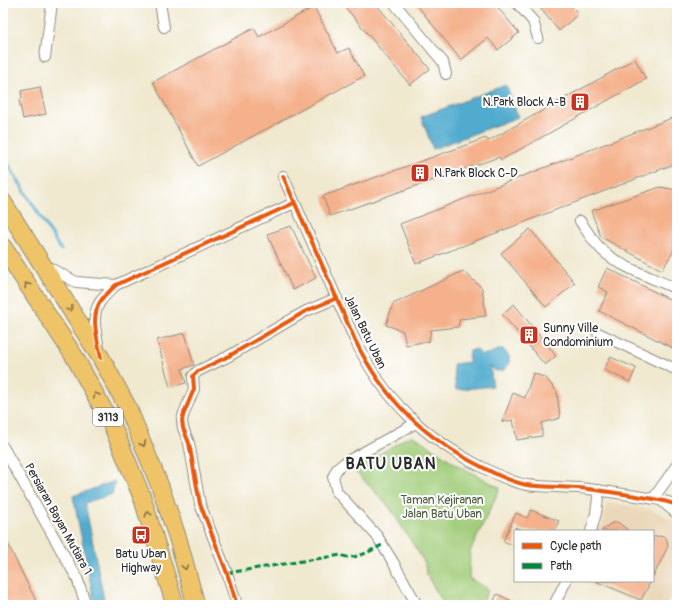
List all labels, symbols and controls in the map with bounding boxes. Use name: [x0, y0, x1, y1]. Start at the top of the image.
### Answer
building icon: N.Park Block A-B: [569, 91, 591, 113]
place label: N.Park Block A-B: [483, 95, 566, 110]
building icon: N.Park Block C-D: [409, 162, 431, 184]
place label: N.Park Block C-D: [434, 166, 518, 181]
one-way arrow: [25, 282, 32, 289]
street label: Jalan Batu Uban: [341, 293, 389, 371]
one-way arrow: [66, 305, 73, 312]
place label: Sunny Ville Condominium: [543, 321, 614, 350]
building icon: Sunny Ville Condominium: [518, 324, 540, 346]
one-way arrow: [93, 392, 100, 399]
road number: 3113: [93, 408, 123, 426]
one-way arrow: [138, 441, 146, 448]
district label: BATU UBAN: [346, 454, 436, 474]
street label: Persiaran Bayan Mutiara 1: [21, 461, 95, 577]
park label: Taman Kejiranan Jalan Batu Uban: [400, 493, 484, 522]
one-way arrow: [144, 511, 153, 518]
bus stop icon: Batu Uban Highway: [130, 524, 152, 546]
legend: [514, 530, 654, 582]
text: Cycle path: [550, 539, 602, 554]
place label: Batu Uban Highway: [115, 547, 167, 576]
text: Path: [550, 559, 572, 574]
one-way arrow: [180, 563, 189, 570]

